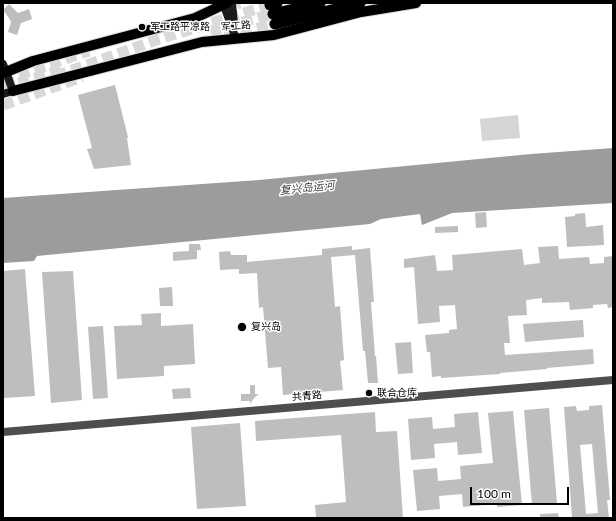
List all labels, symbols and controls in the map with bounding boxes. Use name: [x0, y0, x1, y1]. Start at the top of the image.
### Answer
street label: 军工路: [221, 19, 251, 33]
place label: 军工路平凉路: [150, 21, 210, 33]
marker: 军工路平凉路: [137, 22, 147, 32]
water label: 复兴岛运河: [279, 179, 335, 197]
marker: 复兴岛: [236, 321, 248, 333]
place label: 复兴岛: [251, 321, 281, 333]
place label: 联合仓库: [377, 387, 417, 399]
marker: 联合仓库: [364, 388, 374, 398]
street label: 共青路: [292, 389, 322, 403]
scale bar: [472, 479, 571, 505]
text: 100 m: [477, 486, 511, 501]

